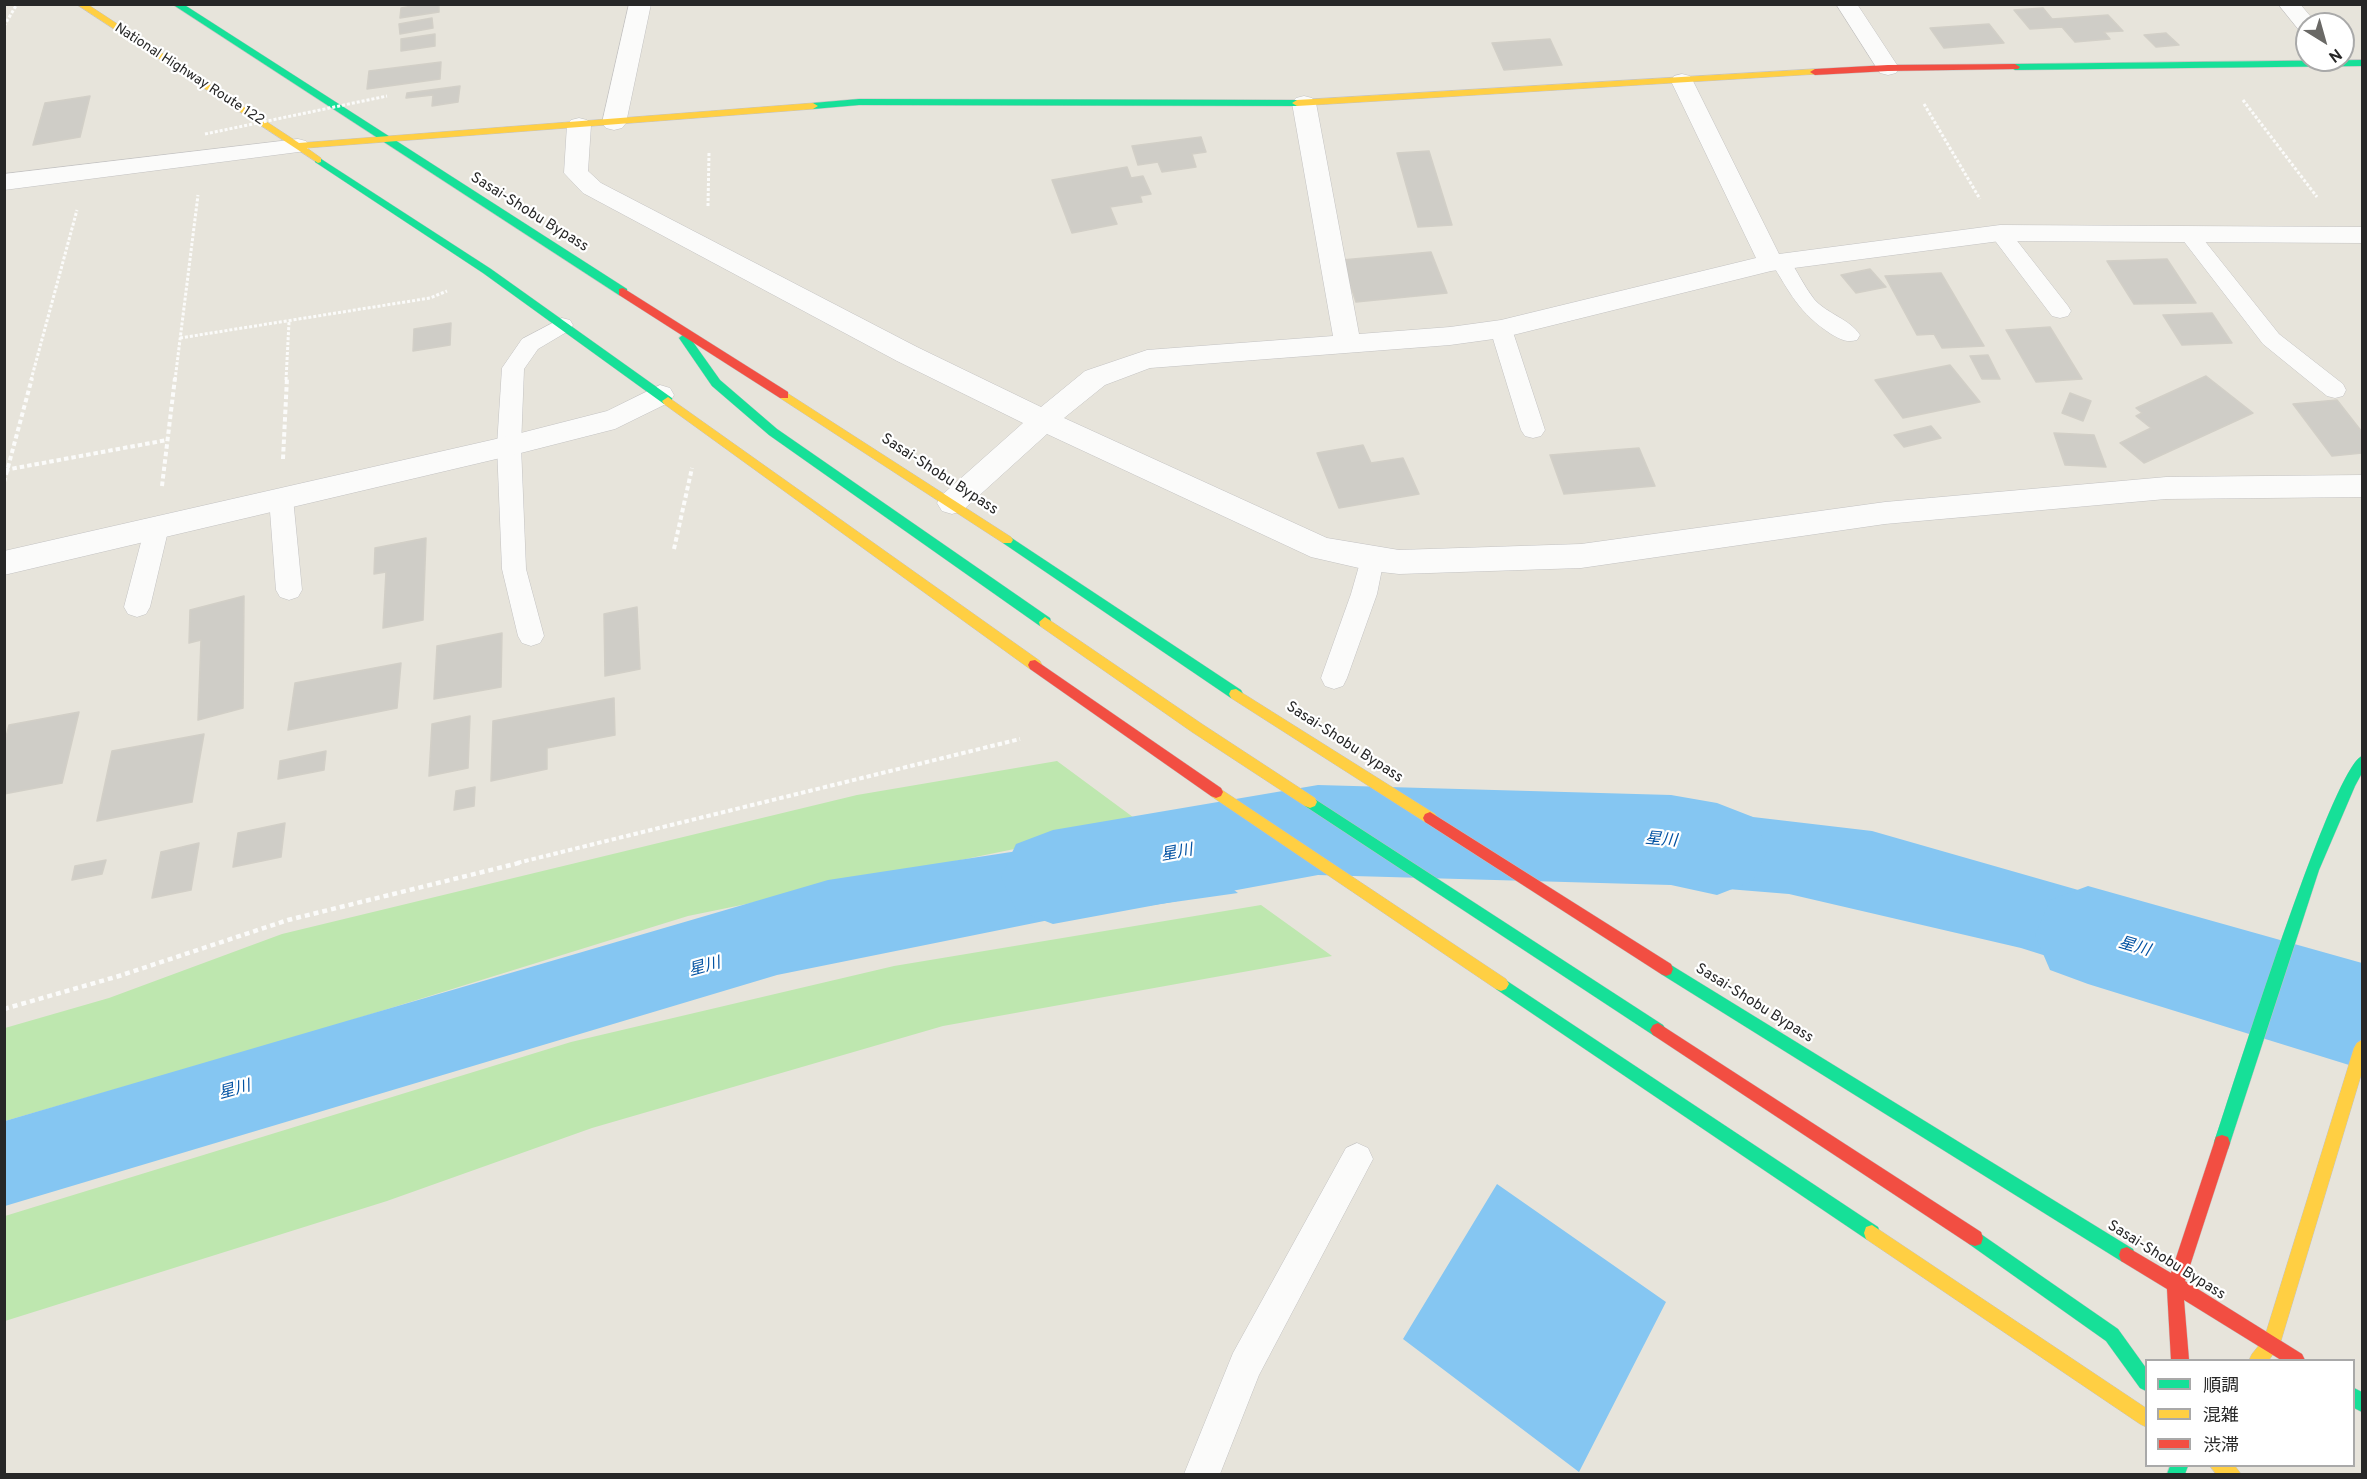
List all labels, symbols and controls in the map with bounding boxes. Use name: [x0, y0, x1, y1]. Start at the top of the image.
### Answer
north arrow: [2295, 12, 2355, 72]
street label: National Highway Route 122: [111, 20, 267, 130]
text: N: [2324, 43, 2345, 66]
street label: Sasai-Shobu Bypass: [467, 169, 591, 257]
street label: Sasai-Shobu Bypass: [877, 430, 1001, 520]
street label: Sasai-Shobu Bypass: [1282, 698, 1406, 788]
water label: 星川: [1644, 830, 1678, 852]
water label: 星川: [1160, 842, 1194, 866]
water label: 星川: [2116, 934, 2152, 962]
water label: 星川: [687, 955, 723, 981]
street label: Sasai-Shobu Bypass: [1692, 960, 1816, 1048]
water label: 星川: [217, 1078, 253, 1104]
street label: Sasai-Shobu Bypass: [2104, 1217, 2228, 1305]
legend: [2145, 1359, 2355, 1467]
text: 順調: [2203, 1375, 2239, 1398]
text: 混雑: [2203, 1405, 2239, 1428]
text: 渋滞: [2203, 1435, 2239, 1458]

